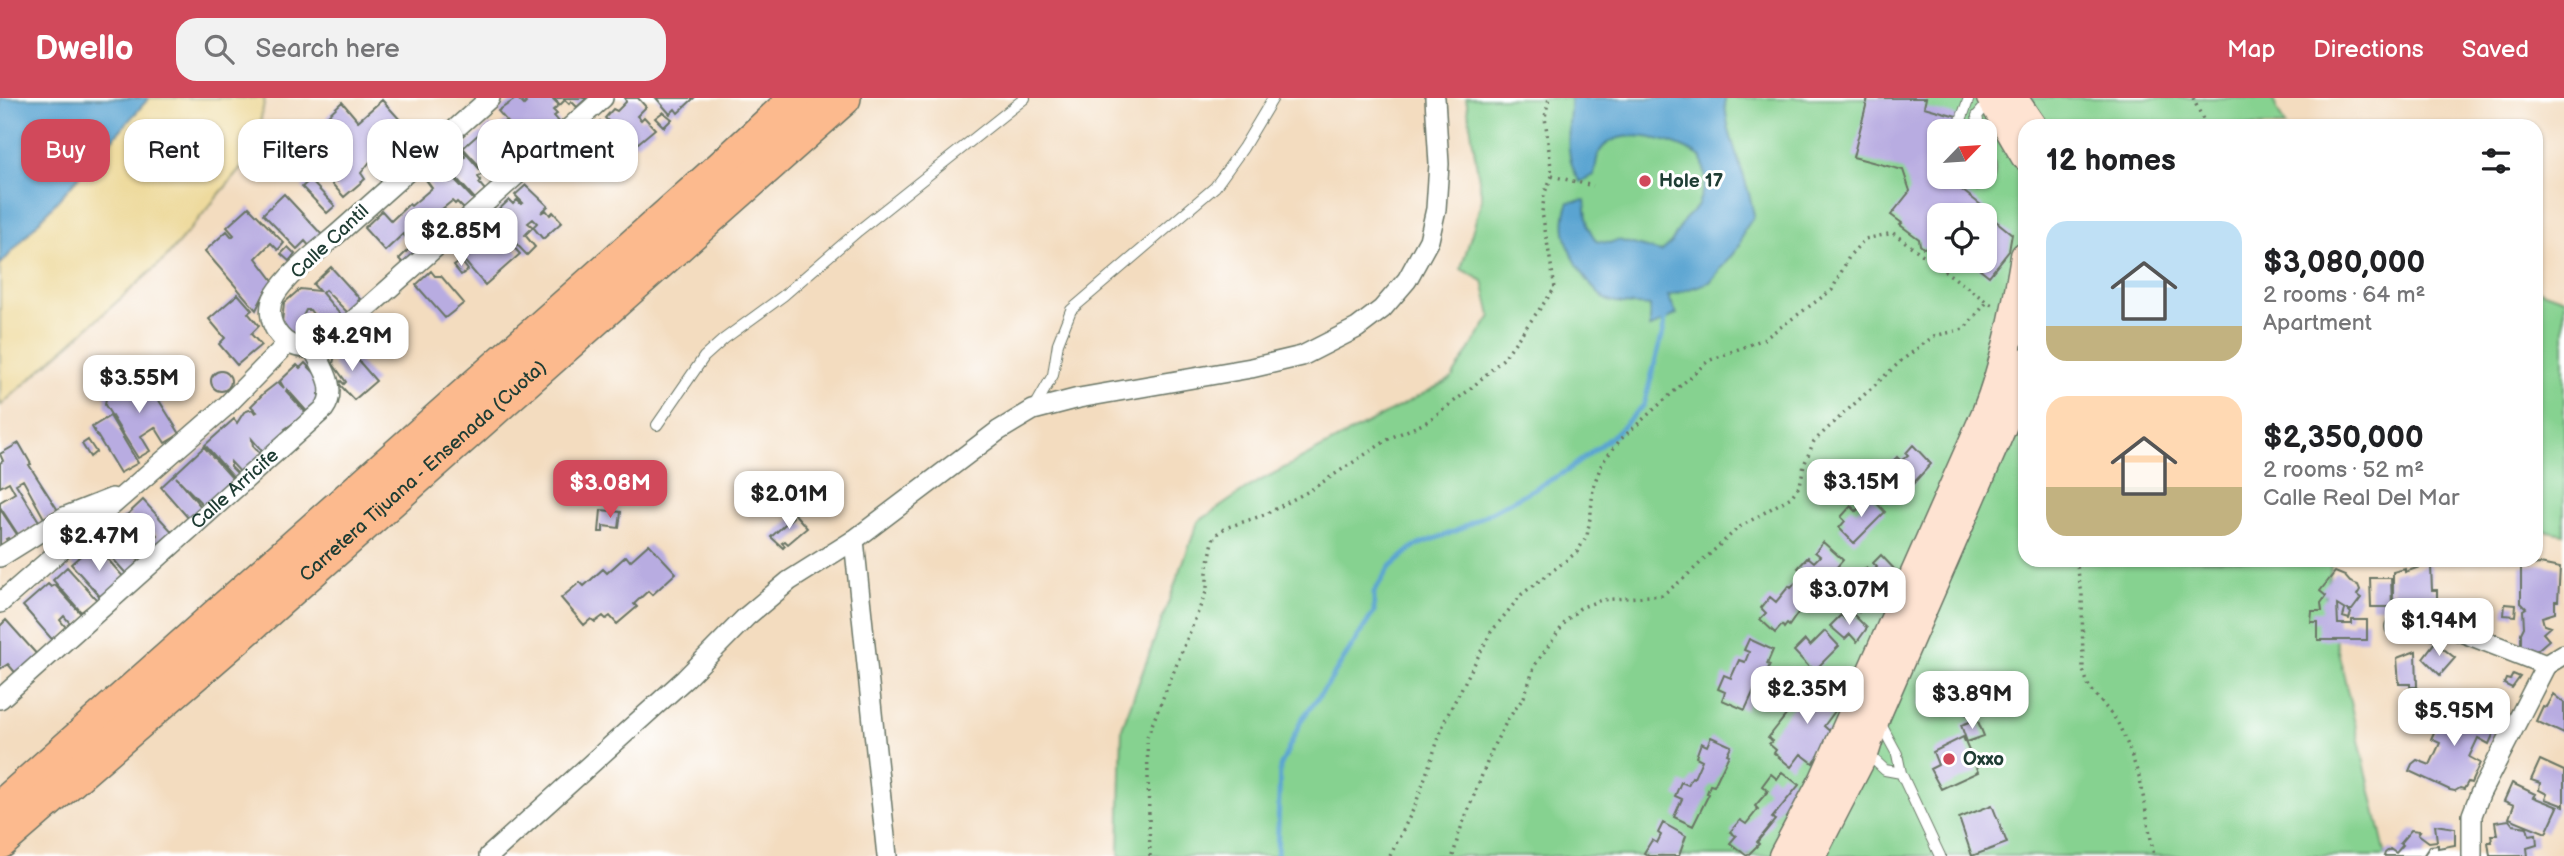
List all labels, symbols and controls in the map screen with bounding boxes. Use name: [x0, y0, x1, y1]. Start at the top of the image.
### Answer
search box: [176, 18, 666, 81]
text: Dwello: [35, 29, 134, 69]
icon: search: [200, 30, 238, 68]
text: Search here: [256, 34, 400, 65]
text: Map: [2227, 35, 2275, 64]
text: Directions: [2313, 35, 2424, 64]
text: Saved: [2462, 35, 2529, 64]
chip: Buy: [21, 119, 110, 182]
chip: Rent: [124, 119, 224, 182]
chip: Filters: [238, 119, 353, 182]
chip: New: [367, 119, 463, 182]
chip: Apartment: [477, 119, 638, 182]
north arrow: [1927, 119, 1997, 189]
map controls: [1927, 119, 1997, 273]
icon: filters: [2477, 142, 2515, 180]
text: 12 homes: [2046, 143, 2176, 179]
place label: Hole 17: [1659, 170, 1724, 193]
marker: Hole 17: [1637, 173, 1653, 189]
street label: Calle Cantil: [286, 200, 374, 284]
button: locate: [1927, 203, 1997, 273]
pin: $2.85M: [404, 208, 518, 268]
text: $2.85M: [421, 217, 501, 245]
text: $3,080,000: [2263, 245, 2425, 281]
icon: home: [2102, 249, 2186, 333]
text: 2 rooms · 64 m²: [2263, 281, 2425, 309]
text: Apartment: [2263, 309, 2372, 337]
pin: $4.29M: [295, 314, 409, 373]
text: $4.29M: [312, 322, 392, 350]
street label: Carretera Tijuana - Ensenada (Cuota): [295, 355, 551, 587]
pin: $3.55M: [82, 356, 196, 415]
text: $3.55M: [99, 364, 179, 392]
text: $2,350,000: [2263, 420, 2424, 456]
icon: home: [2102, 424, 2186, 508]
street label: Calle Arricife: [186, 444, 283, 534]
text: 2 rooms · 52 m²: [2263, 456, 2424, 484]
pin: $3.08M: [553, 460, 667, 520]
pin: $3.15M: [1804, 460, 1918, 519]
text: $3.15M: [1823, 468, 1899, 496]
text: $3.08M: [569, 469, 651, 497]
pin: $2.01M: [732, 472, 846, 531]
text: $2.01M: [750, 480, 828, 508]
text: Calle Real Del Mar: [2263, 484, 2459, 512]
pin: $2.47M: [42, 514, 156, 573]
text: $2.47M: [59, 522, 139, 550]
pin: $3.07M: [1792, 568, 1906, 627]
text: $3.07M: [1809, 576, 1889, 604]
pin: $1.94M: [2382, 598, 2496, 658]
text: $1.94M: [2401, 607, 2477, 635]
pin: $2.35M: [1750, 666, 1864, 726]
pin: $3.89M: [1915, 672, 2029, 731]
text: $2.35M: [1767, 675, 1847, 703]
text: $3.89M: [1932, 680, 2012, 708]
pin: $5.95M: [2397, 688, 2511, 748]
text: $5.95M: [2414, 697, 2494, 725]
place label: Oxxo: [1963, 748, 2004, 771]
marker: Oxxo: [1941, 751, 1957, 767]

